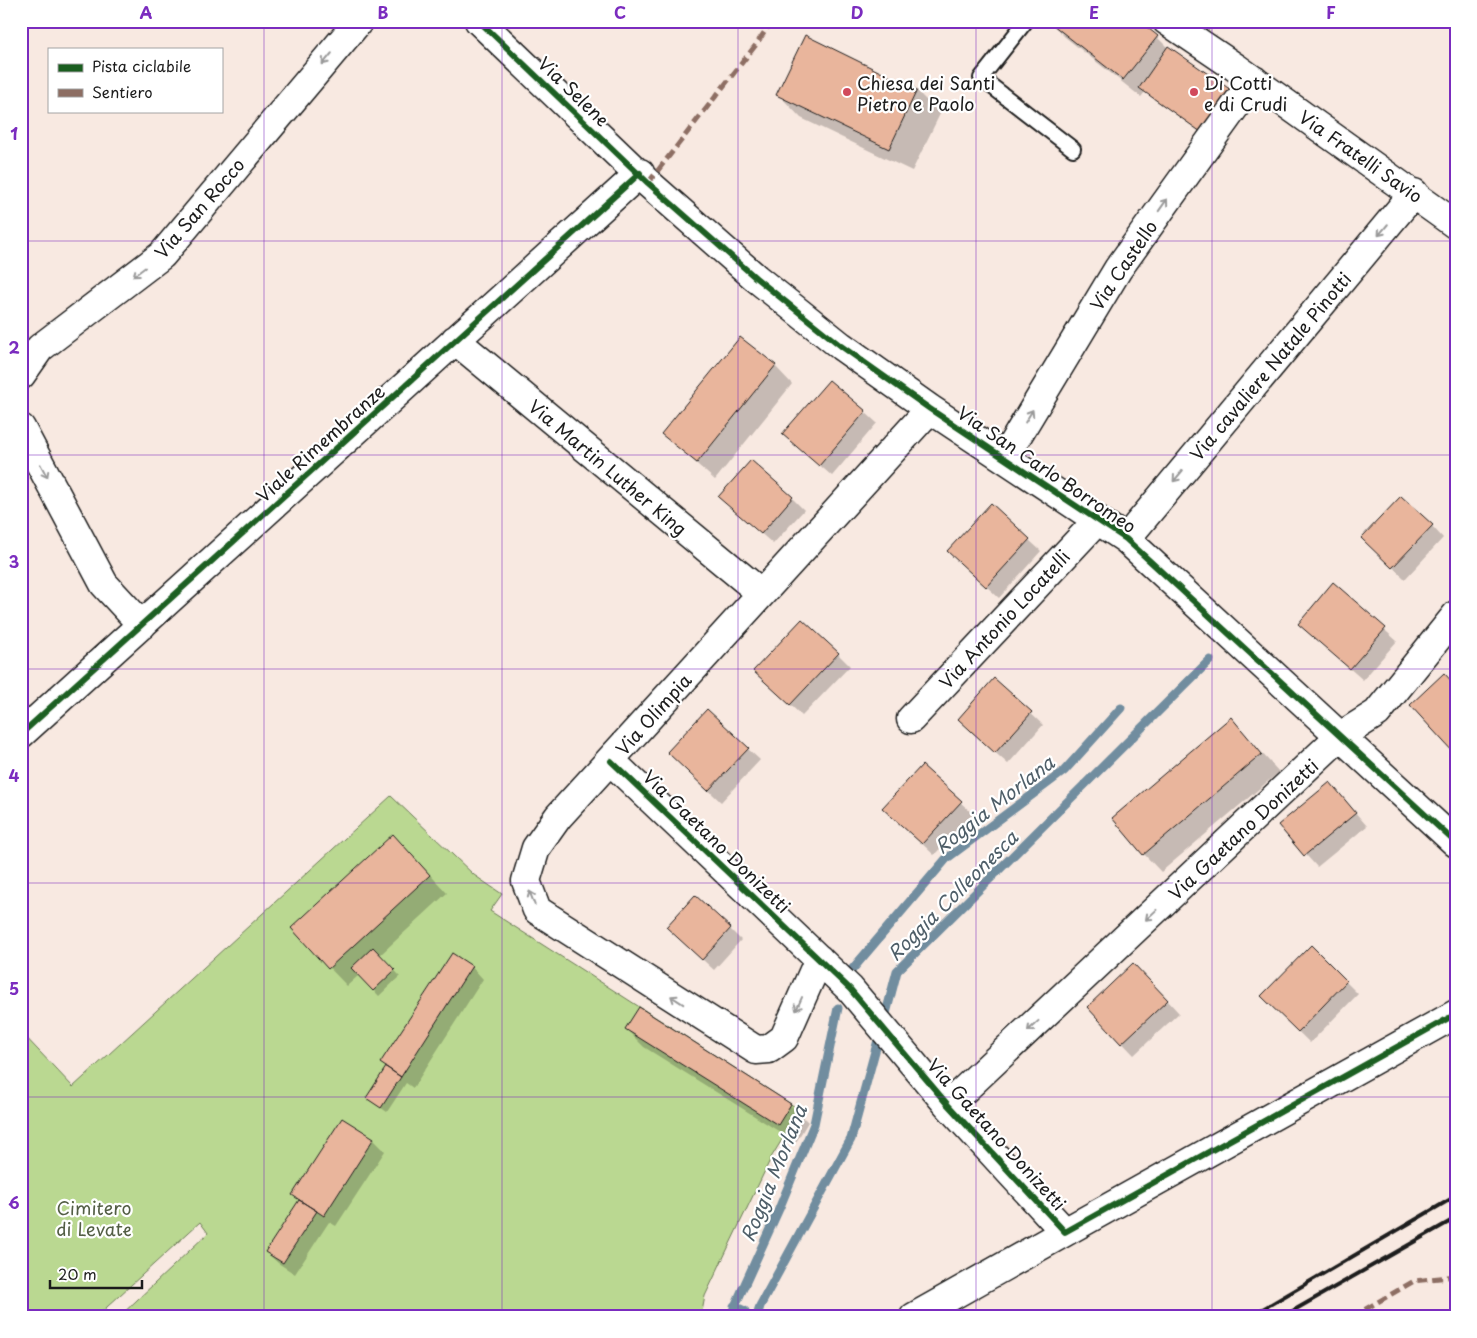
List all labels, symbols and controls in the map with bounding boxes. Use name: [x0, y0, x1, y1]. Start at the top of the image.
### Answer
text: A: [140, 0, 153, 24]
text: B: [378, 0, 389, 24]
text: C: [614, 0, 626, 24]
text: D: [851, 0, 863, 24]
text: E: [1089, 0, 1099, 24]
text: F: [1326, 0, 1336, 24]
legend: [48, 48, 222, 112]
street label: Via Selene: [532, 50, 616, 132]
one-way arrow: [322, 52, 333, 65]
text: Pista ciclabile: [92, 54, 191, 77]
place label: Chiesa dei Santi Pietro e Paolo: [857, 69, 995, 117]
place label: Di Cotti e di Crudi: [1204, 69, 1288, 117]
text: Sentiero: [92, 80, 153, 103]
marker: Chiesa dei Santi Pietro e Paolo: [841, 86, 853, 98]
marker: Di Cotti e di Crudi: [1188, 86, 1200, 98]
street label: Via Fratelli Savio: [1294, 103, 1428, 209]
text: 1: [10, 121, 18, 145]
street label: Via San Rocco: [148, 152, 250, 264]
one-way arrow: [1158, 198, 1168, 212]
street label: Via Castello: [1083, 214, 1163, 316]
one-way arrow: [1377, 224, 1388, 237]
street label: Via cavaliere Natale Pinotti: [1183, 266, 1357, 466]
one-way arrow: [132, 267, 146, 277]
text: 2: [8, 335, 20, 359]
street label: Viale Rimembranze: [250, 378, 391, 508]
street label: Via Martin Luther King: [523, 393, 693, 541]
street label: Via San Carlo Borromeo: [952, 399, 1142, 539]
one-way arrow: [1025, 410, 1035, 424]
one-way arrow: [40, 463, 49, 478]
one-way arrow: [1172, 470, 1184, 483]
street label: Via Antonio Locatelli: [932, 543, 1076, 695]
text: 3: [9, 549, 19, 573]
street label: Via Olimpia: [609, 666, 698, 761]
water label: Roggia Morlana: [928, 748, 1061, 860]
street label: Via Gaetano Donizetti: [1162, 752, 1324, 906]
text: 4: [9, 763, 20, 787]
street label: Via Gaetano Donizetti: [637, 763, 797, 919]
water label: Roggia Colleonesca: [881, 823, 1024, 966]
one-way arrow: [527, 890, 536, 905]
one-way arrow: [1145, 909, 1158, 921]
text: 5: [9, 976, 19, 1000]
one-way arrow: [671, 995, 685, 1005]
one-way arrow: [794, 996, 804, 1011]
one-way arrow: [1026, 1020, 1039, 1032]
street label: Via Gaetano Donizetti: [921, 1052, 1073, 1216]
water label: Roggia Morlana: [733, 1100, 814, 1245]
text: 6: [8, 1190, 20, 1214]
park label: Cimitero di Levate: [56, 1194, 132, 1242]
scale bar: [50, 1258, 142, 1290]
text: 20 m: [58, 1262, 97, 1285]

